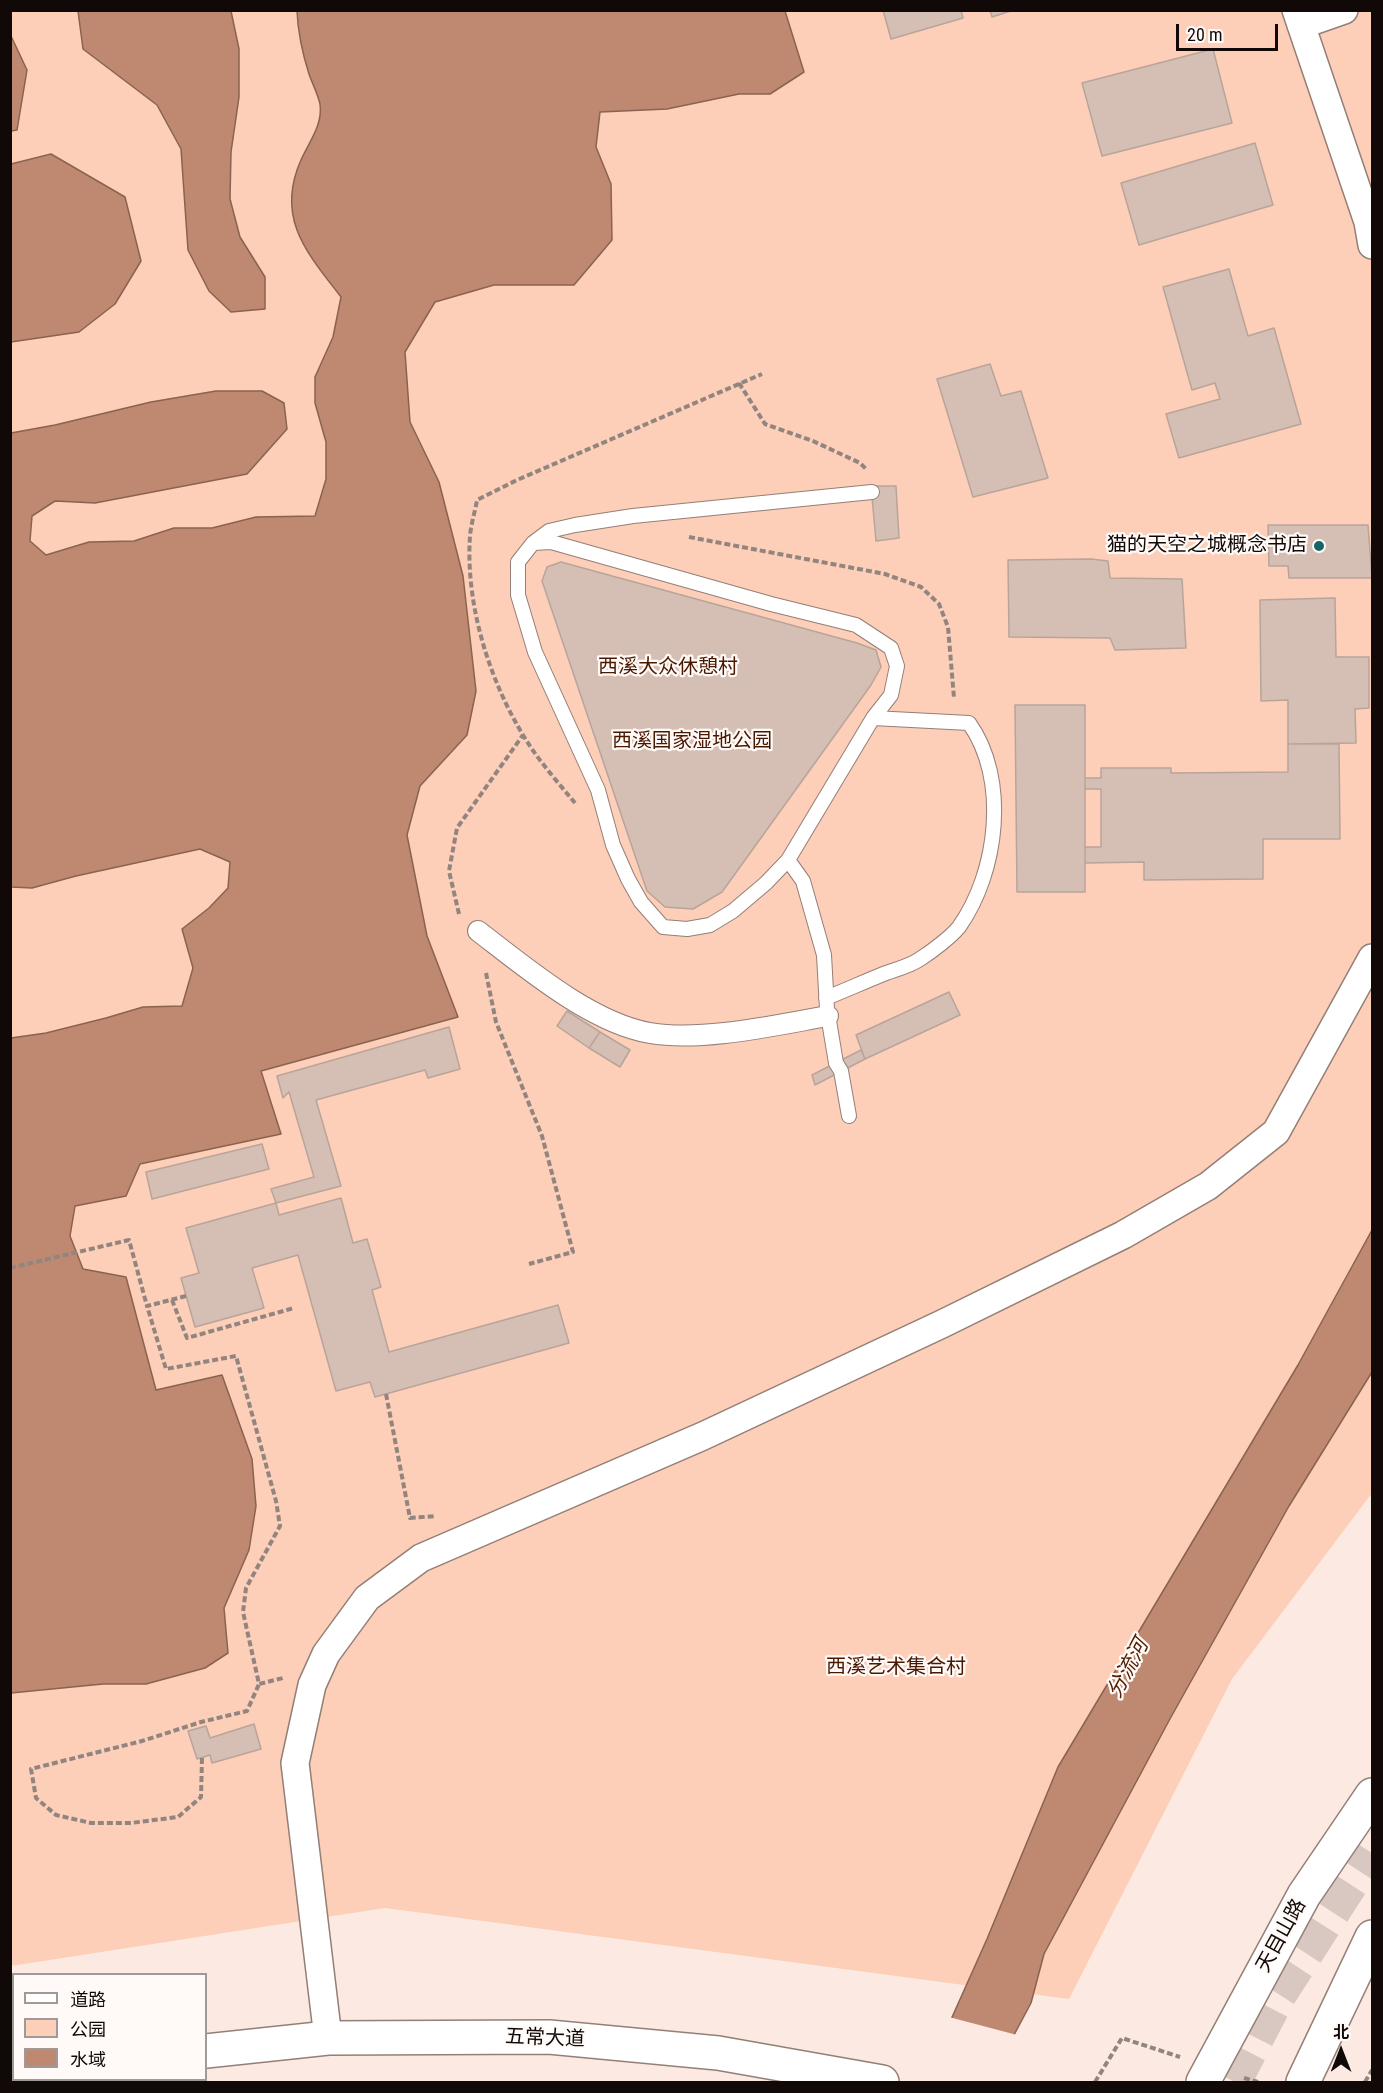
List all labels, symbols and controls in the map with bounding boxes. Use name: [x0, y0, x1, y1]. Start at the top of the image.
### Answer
scale bar: [1179, 12, 1281, 50]
text: 20 m: [1187, 24, 1222, 45]
place label: 猫的天空之城概念书店: [1107, 534, 1307, 558]
marker: 猫的天空之城概念书店: [1312, 539, 1326, 553]
park label: 西溪大众休憩村: [598, 656, 738, 680]
park label: 西溪国家湿地公园: [612, 730, 772, 754]
water label: 分流河: [1103, 1635, 1155, 1703]
park label: 西溪艺术集合村: [826, 1656, 966, 1680]
street label: 天目山路: [1252, 1895, 1312, 1977]
legend: [12, 1973, 207, 2081]
text: 道路: [70, 1989, 106, 2010]
text: 公园: [70, 2019, 106, 2040]
north arrow: [1311, 2021, 1371, 2081]
text: 北: [1333, 2023, 1349, 2042]
street label: 五常大道: [505, 2026, 585, 2052]
text: 水域: [70, 2049, 106, 2070]

